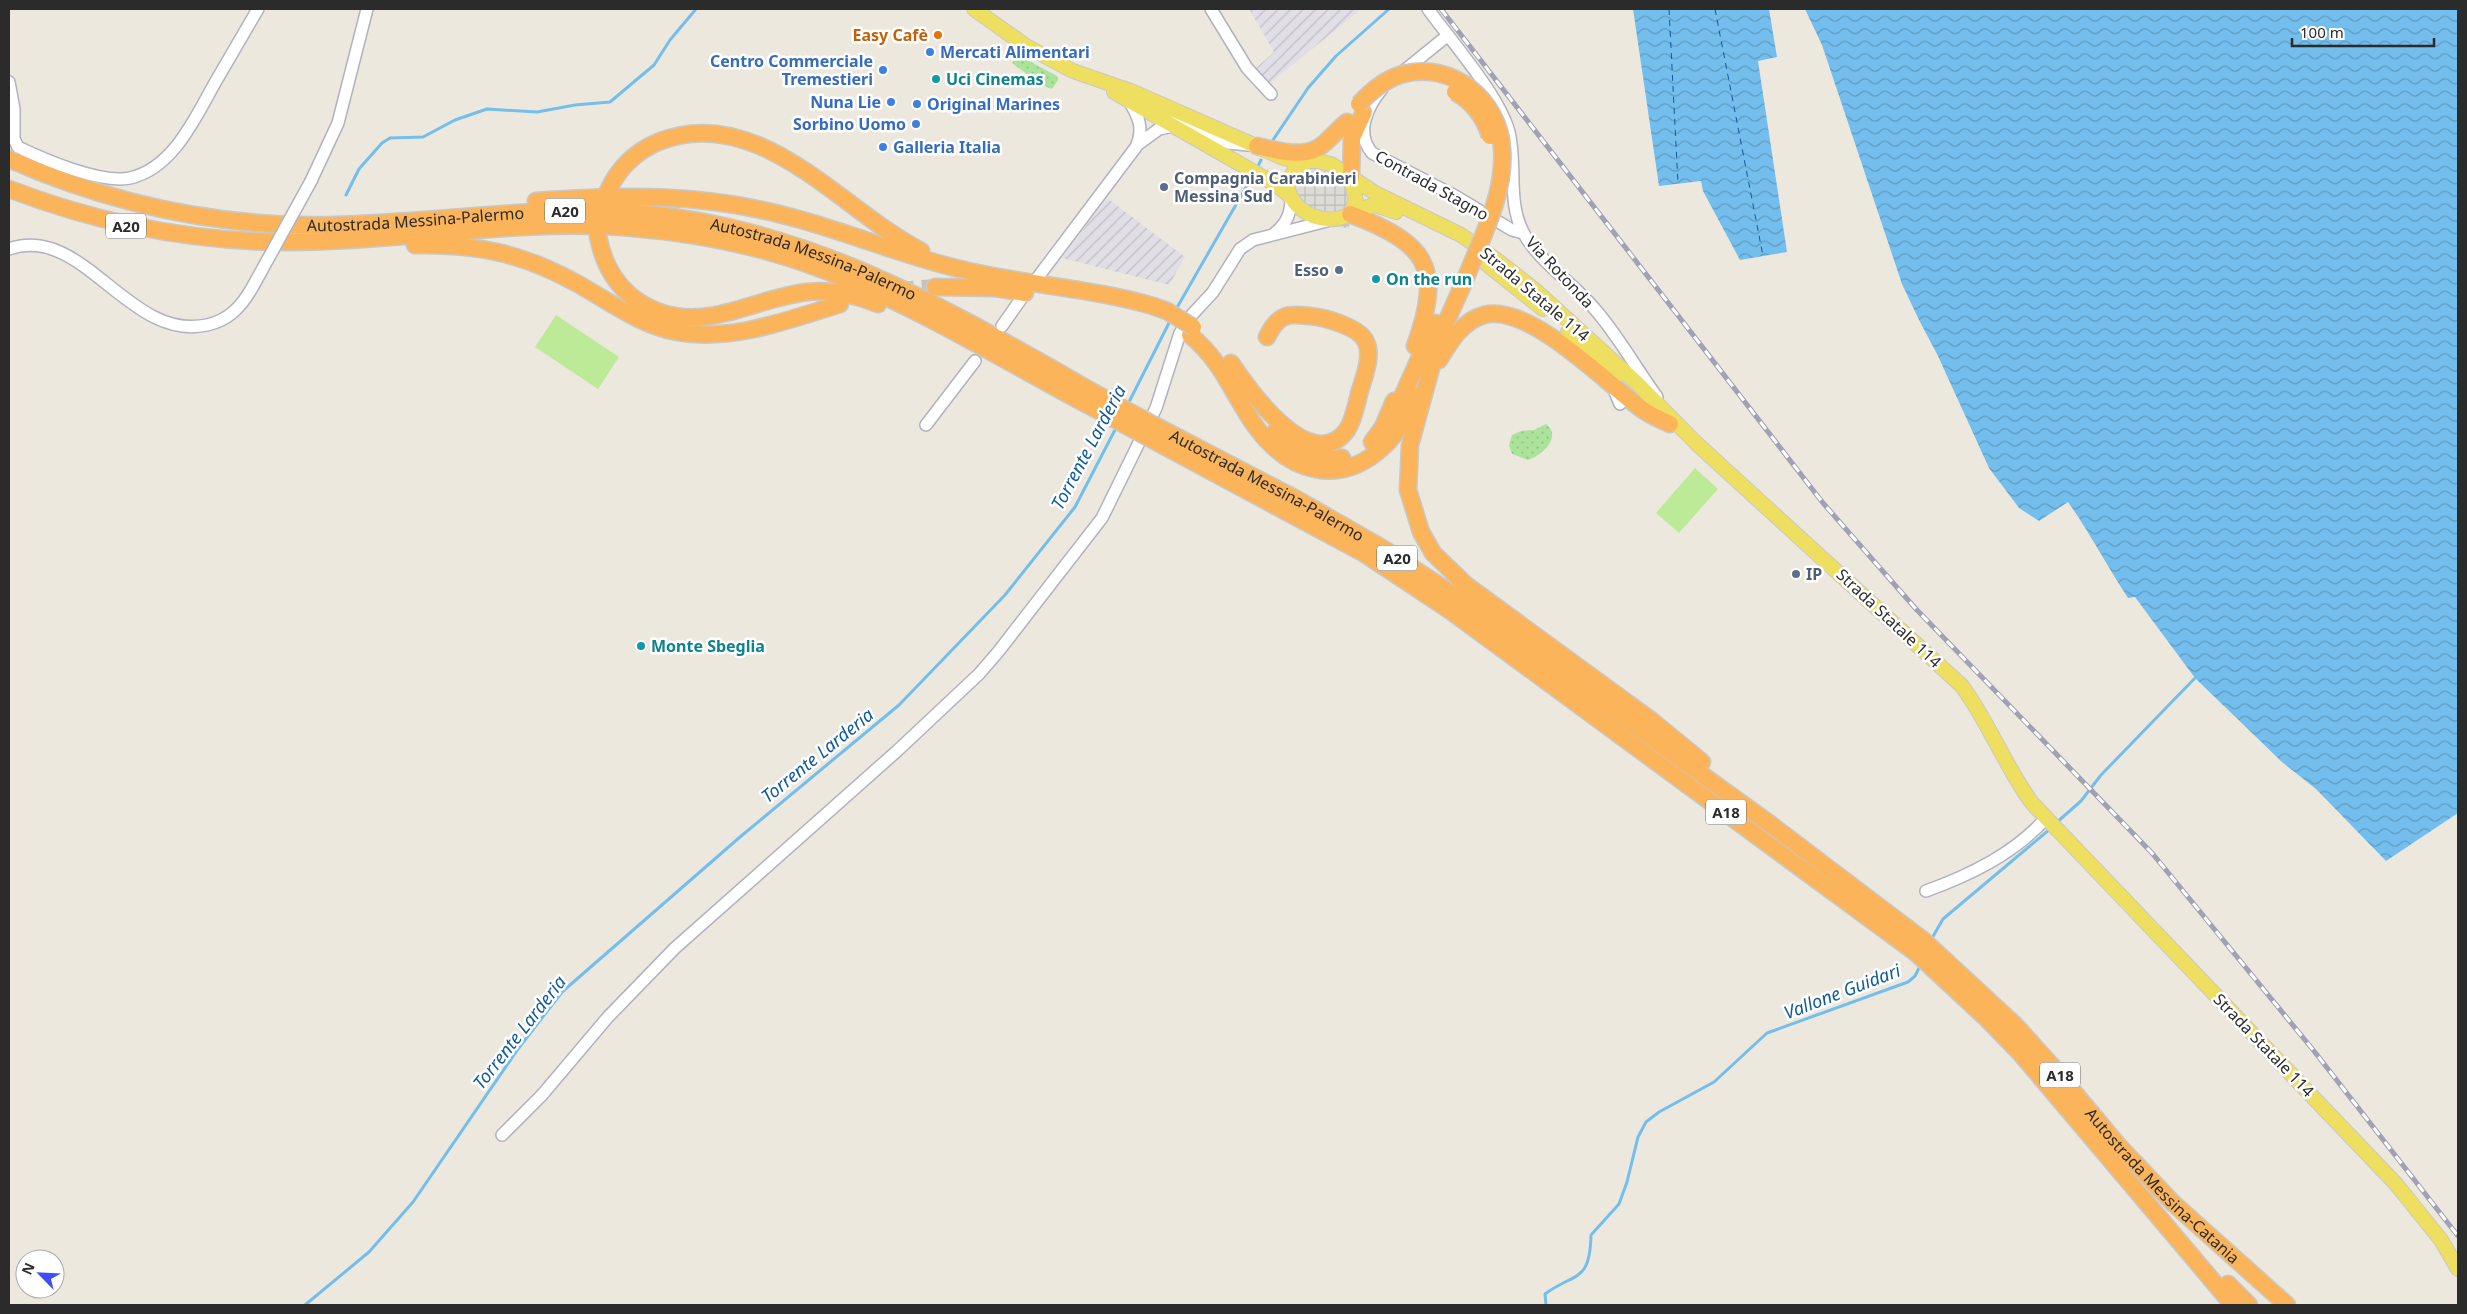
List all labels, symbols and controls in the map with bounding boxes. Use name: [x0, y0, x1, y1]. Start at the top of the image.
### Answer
scale bar: [2292, 15, 2434, 47]
text: 100 m: [2300, 22, 2344, 42]
place label: Easy Cafè: [853, 24, 928, 46]
marker: Easy Cafè: [932, 29, 944, 41]
place label: Mercati Alimentari: [940, 41, 1090, 63]
marker: Mercati Alimentari: [924, 46, 936, 58]
place label: Centro Commerciale Tremestieri: [710, 50, 873, 90]
marker: Centro Commerciale Tremestieri: [877, 64, 889, 76]
place label: Uci Cinemas: [946, 68, 1044, 90]
marker: Uci Cinemas: [930, 73, 942, 85]
place label: Nuna Lie: [810, 91, 881, 113]
place label: Original Marines: [927, 93, 1060, 115]
marker: Nuna Lie: [885, 96, 897, 108]
marker: Original Marines: [911, 98, 923, 110]
place label: Sorbino Uomo: [793, 113, 906, 135]
marker: Sorbino Uomo: [910, 118, 922, 130]
place label: Galleria Italia: [893, 136, 1001, 158]
marker: Galleria Italia: [877, 141, 889, 153]
street label: Contrada Stagno: [1371, 145, 1493, 225]
place label: Compagnia Carabinieri Messina Sud: [1174, 167, 1356, 207]
marker: Compagnia Carabinieri Messina Sud: [1158, 181, 1170, 193]
road number: A20: [545, 198, 585, 224]
street label: Autostrada Messina-Palermo: [307, 202, 525, 236]
street label: Autostrada Messina-Palermo: [708, 212, 920, 305]
road number: A20: [106, 214, 146, 238]
street label: Via Rotonda: [1521, 231, 1599, 313]
street label: Strada Statale 114: [1476, 242, 1594, 346]
place label: Esso: [1294, 259, 1329, 281]
marker: Esso: [1333, 264, 1345, 276]
place label: On the run: [1386, 268, 1472, 290]
marker: On the run: [1370, 273, 1382, 285]
water label: Torrente Larderia: [1045, 380, 1131, 514]
street label: Autostrada Messina-Palermo: [1166, 424, 1368, 546]
road number: A20: [1377, 546, 1417, 570]
place label: IP: [1806, 563, 1822, 585]
street label: Strada Statale 114: [1832, 564, 1946, 672]
marker: IP: [1790, 568, 1802, 580]
place label: Monte Sbeglia: [651, 635, 765, 657]
marker: Monte Sbeglia: [635, 640, 647, 652]
water label: Torrente Larderia: [756, 702, 878, 808]
road number: A18: [1706, 800, 1746, 824]
water label: Vallone Guidari: [1780, 958, 1904, 1024]
water label: Torrente Larderia: [467, 970, 571, 1094]
street label: Strada Statale 114: [2209, 988, 2319, 1102]
road number: A18: [2040, 1062, 2080, 1088]
street label: Autostrada Messina-Catania: [2080, 1103, 2244, 1269]
north arrow: [15, 1249, 65, 1299]
text: N: [17, 1259, 39, 1278]

